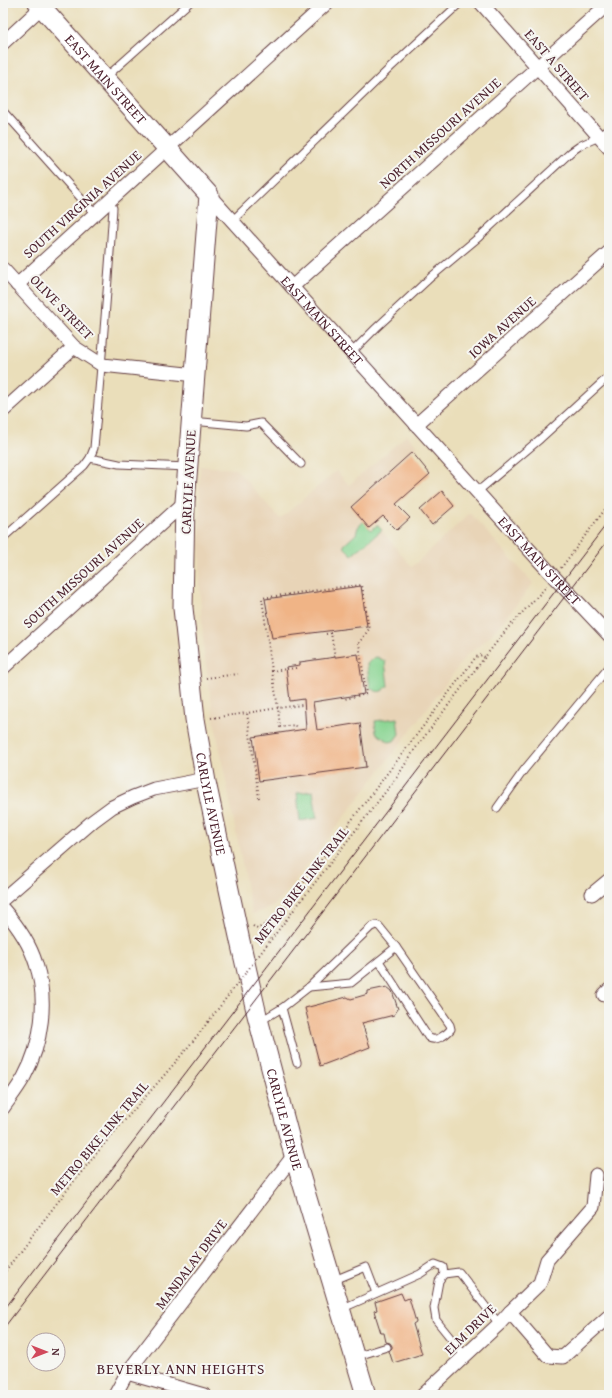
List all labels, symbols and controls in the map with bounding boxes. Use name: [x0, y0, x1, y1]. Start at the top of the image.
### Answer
street label: EAST A STREET: [520, 25, 594, 106]
street label: EAST MAIN STREET: [60, 30, 152, 129]
street label: NORTH MISSOURI AVENUE: [375, 73, 505, 193]
street label: SOUTH VIRGINIA AVENUE: [18, 145, 146, 263]
street label: OLIVE STREET: [26, 270, 98, 344]
street label: EAST MAIN STREET: [276, 271, 368, 370]
street label: IOWA AVENUE: [464, 291, 540, 363]
street label: CARLYLE AVENUE: [175, 429, 201, 535]
street label: EAST MAIN STREET: [494, 512, 586, 610]
street label: SOUTH MISSOURI AVENUE: [18, 513, 148, 633]
street label: CARLYLE AVENUE: [191, 751, 231, 857]
street label: METRO BIKE LINK TRAIL: [249, 822, 353, 948]
street label: CARLYLE AVENUE: [262, 1066, 308, 1172]
street label: METRO BIKE LINK TRAIL: [45, 1076, 153, 1200]
street label: MANDALAY DRIVE: [150, 1215, 232, 1313]
street label: ELM DRIVE: [439, 1299, 501, 1359]
north arrow: [26, 1332, 66, 1372]
text: N: [48, 1348, 64, 1356]
district label: BEVERLY ANN HEIGHTS: [97, 1358, 265, 1379]

